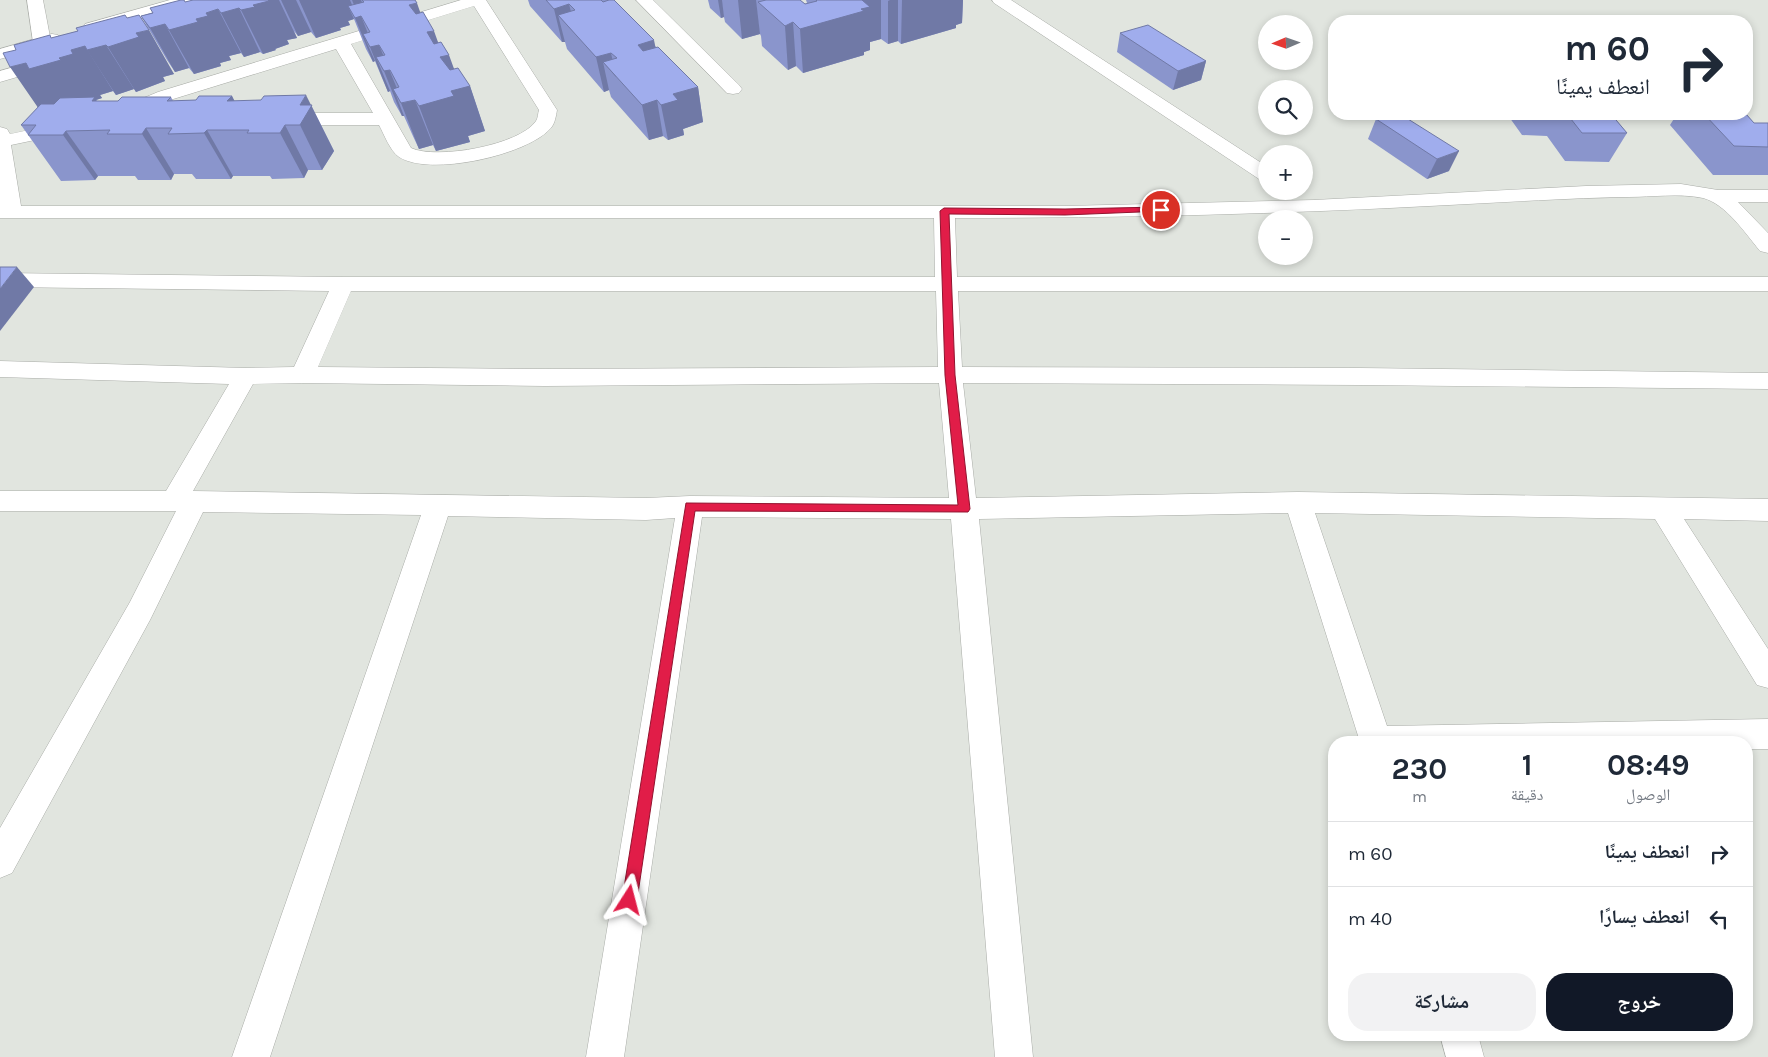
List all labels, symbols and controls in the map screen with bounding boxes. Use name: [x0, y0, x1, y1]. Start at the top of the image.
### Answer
north arrow: [1258, 15, 1312, 70]
map controls: [1258, 15, 1313, 265]
text: 60 m: [1565, 28, 1650, 69]
icon: right: [1668, 35, 1733, 100]
text: انعطف يمينًا: [1556, 74, 1650, 100]
button: search: [1258, 80, 1313, 135]
button: +: [1258, 145, 1313, 200]
pin: [1140, 189, 1182, 231]
icon: arrive: [1147, 196, 1175, 224]
button: −: [1258, 210, 1313, 265]
text: 1: [1522, 747, 1532, 783]
text: 08:49: [1607, 747, 1689, 783]
text: 230: [1392, 751, 1447, 787]
text: دقيقة: [1511, 785, 1543, 804]
text: الوصول: [1626, 785, 1670, 804]
text: m: [1412, 787, 1427, 806]
icon: right: [1705, 840, 1733, 868]
text: انعطف يمينًا: [1605, 841, 1690, 863]
text: 60 m: [1348, 843, 1392, 865]
position arrow: [602, 873, 654, 925]
icon: left: [1705, 905, 1733, 933]
text: انعطف يسارًا: [1599, 906, 1690, 928]
text: 40 m: [1348, 908, 1392, 930]
button: مشاركة: [1348, 973, 1536, 1031]
button: خروج: [1546, 973, 1733, 1031]

